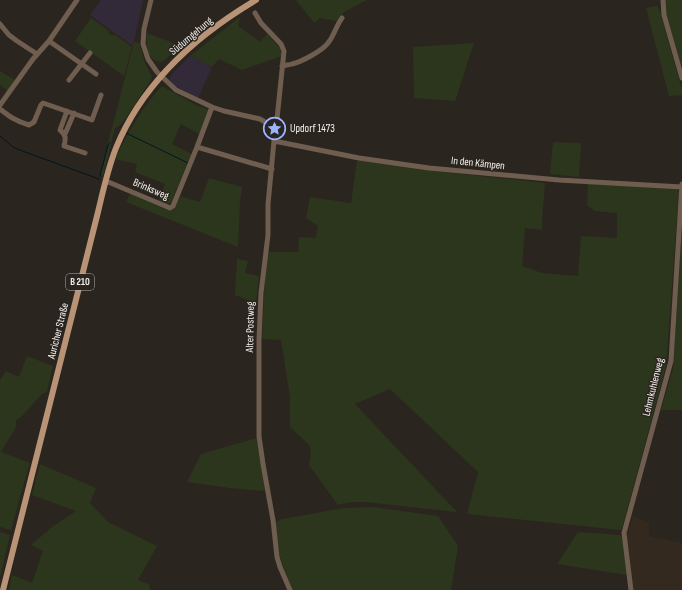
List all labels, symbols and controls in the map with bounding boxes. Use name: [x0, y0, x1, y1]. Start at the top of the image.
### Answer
street label: Südumgehung: [167, 14, 216, 58]
place icon: Updorf 1473: [262, 115, 288, 141]
place label: Updorf 1473: [290, 122, 335, 135]
street label: In den Kämpen: [450, 154, 506, 172]
street label: Brinksweg: [131, 176, 171, 203]
road number: B 210: [66, 274, 94, 290]
street label: Alter Postweg: [243, 301, 257, 354]
street label: Auricher Straße: [45, 302, 71, 361]
street label: Lehmkuhlenweg: [639, 356, 667, 418]

